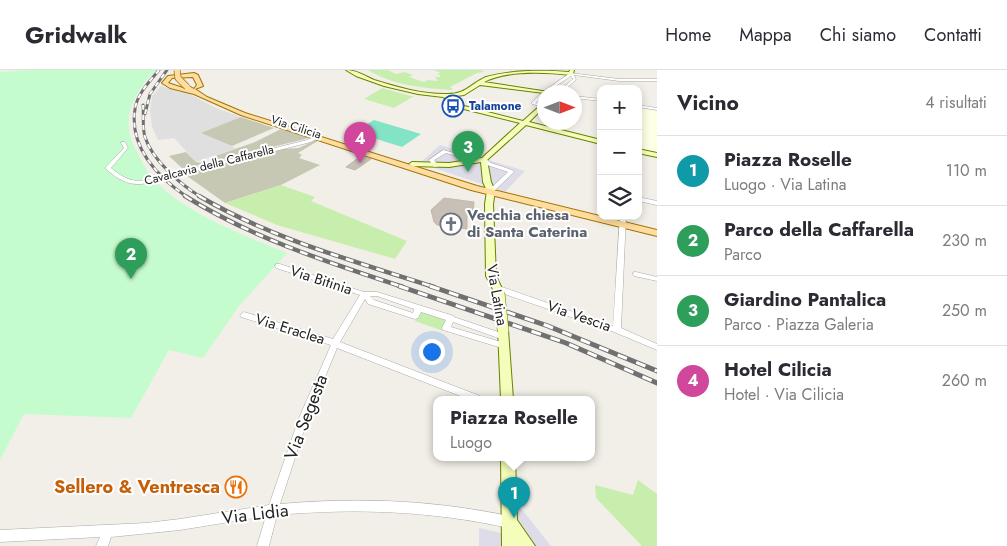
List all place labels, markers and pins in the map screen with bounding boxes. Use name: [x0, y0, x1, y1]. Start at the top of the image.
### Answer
bus stop icon: Talamone: [441, 94, 465, 118]
place label: Talamone: [469, 97, 522, 115]
pin: 4: [344, 122, 376, 163]
pin: 3: [452, 131, 484, 172]
place label: Vecchia chiesa di Santa Caterina: [466, 204, 587, 243]
church icon: Vecchia chiesa di Santa Caterina: [439, 212, 463, 236]
pin: 2: [115, 238, 147, 279]
place label: Sellero & Ventresca: [54, 474, 220, 500]
restaurant icon: Sellero & Ventresca: [224, 475, 248, 499]
pin: 1: [498, 477, 530, 518]

